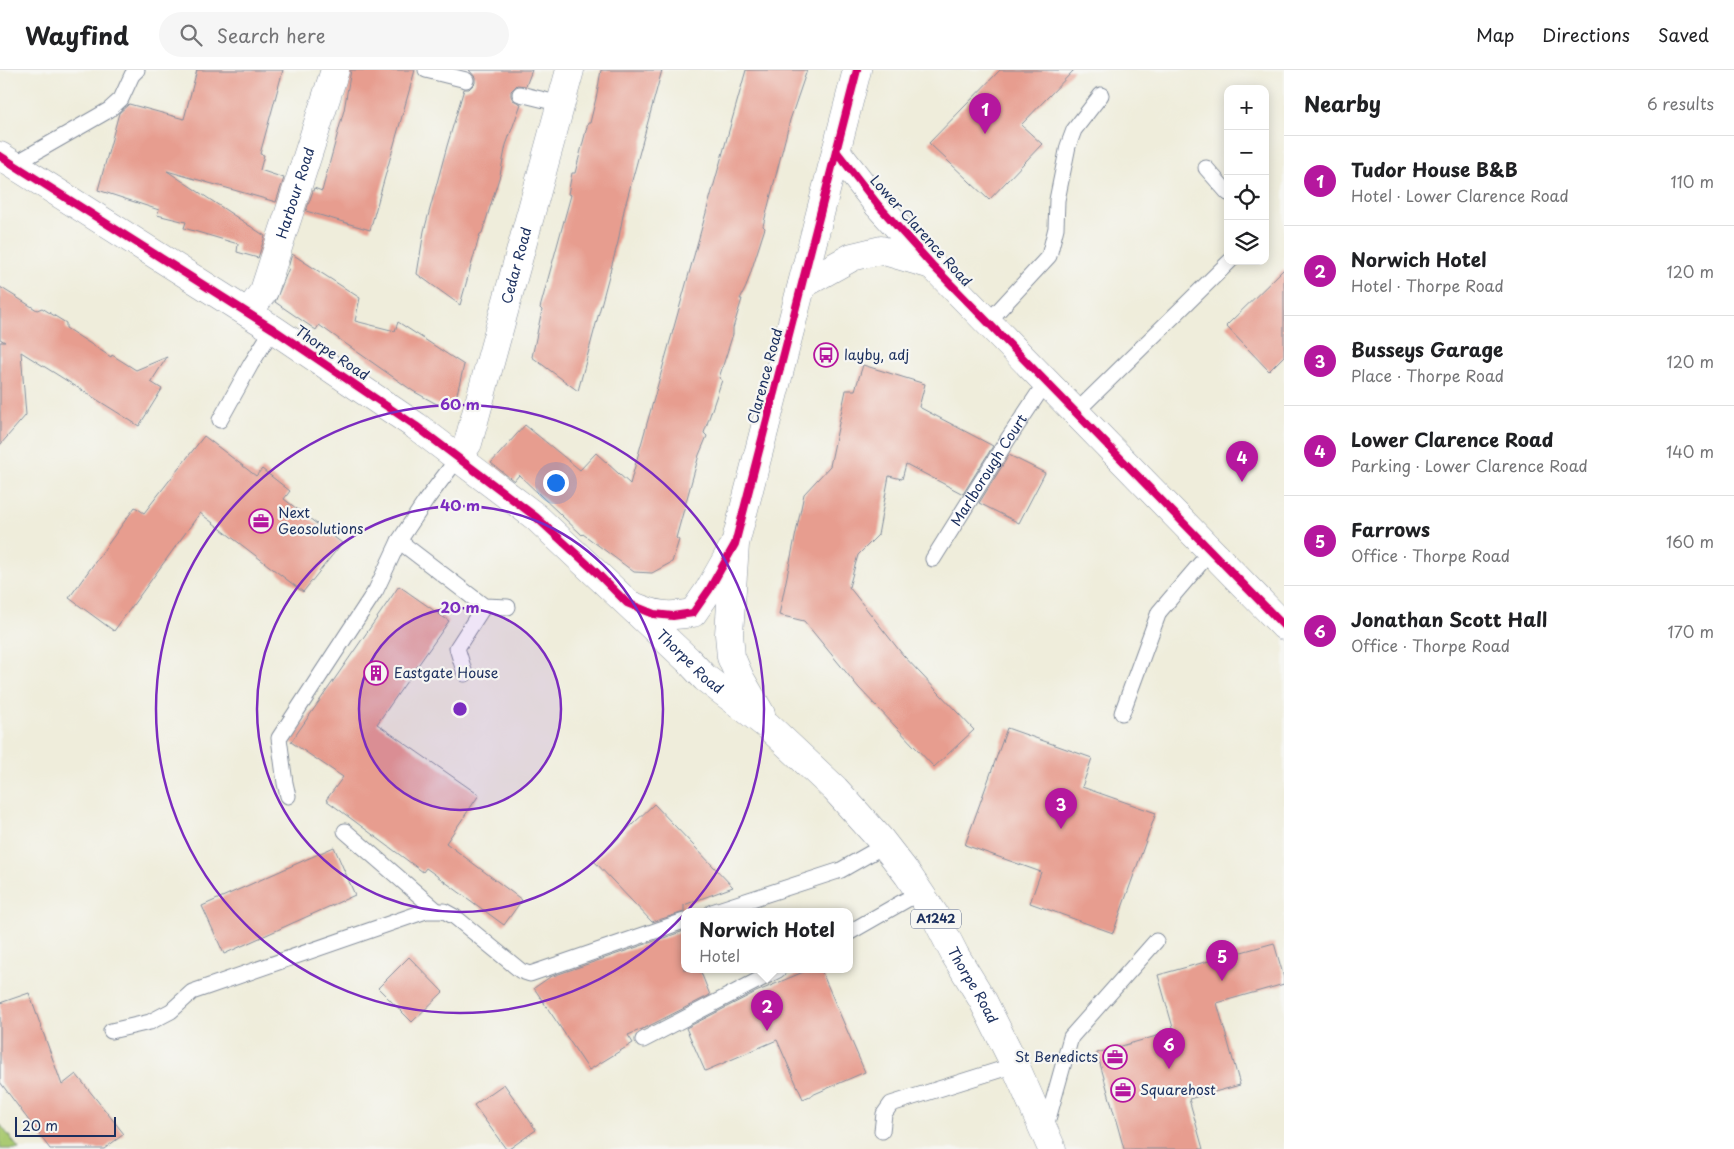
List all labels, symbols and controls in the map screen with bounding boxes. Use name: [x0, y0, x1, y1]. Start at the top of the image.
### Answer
search box: [159, 12, 509, 57]
text: Wayfind: [25, 17, 129, 53]
icon: search: [177, 21, 205, 49]
text: Search here: [217, 21, 325, 49]
text: Map: [1476, 21, 1514, 48]
text: Directions: [1542, 21, 1630, 48]
text: Saved: [1658, 21, 1709, 48]
map controls: [1224, 85, 1269, 265]
button: +: [1224, 85, 1269, 130]
text: Nearby: [1304, 87, 1381, 119]
text: 6 results: [1647, 91, 1714, 115]
pin: 1: [969, 93, 1001, 134]
button: −: [1224, 130, 1269, 175]
street label: Harbour Road: [270, 145, 319, 241]
text: Tudor House B&B: [1351, 155, 1518, 183]
text: 1: [1316, 169, 1324, 193]
text: 110 m: [1671, 169, 1714, 193]
street label: Lower Clarence Road: [866, 170, 977, 291]
button: locate: [1224, 175, 1269, 220]
text: Hotel · Lower Clarence Road: [1351, 183, 1569, 207]
button: layers: [1224, 220, 1269, 265]
street label: Cedar Road: [496, 225, 537, 306]
text: Norwich Hotel: [1351, 245, 1486, 273]
text: 2: [1314, 259, 1326, 283]
text: 120 m: [1667, 259, 1714, 283]
text: Hotel · Thorpe Road: [1351, 273, 1504, 297]
street label: Thorpe Road: [291, 320, 374, 385]
street label: Clarence Road: [742, 326, 787, 426]
text: Busseys Garage: [1351, 335, 1503, 363]
bus stop icon: layby, adj: [813, 342, 839, 368]
place label: layby, adj: [844, 344, 909, 365]
text: 3: [1315, 349, 1325, 373]
text: 120 m: [1667, 349, 1714, 373]
text: Place · Thorpe Road: [1351, 363, 1504, 387]
text: 60 m: [440, 392, 480, 415]
street label: Marlborough Court: [945, 409, 1032, 530]
text: Lower Clarence Road: [1351, 425, 1554, 453]
text: 4: [1315, 439, 1325, 463]
text: 140 m: [1666, 439, 1714, 463]
pin: 4: [1226, 441, 1258, 482]
text: Parking · Lower Clarence Road: [1351, 453, 1588, 477]
your location: [543, 470, 569, 496]
text: 40 m: [440, 493, 480, 516]
place label: Next Geosolutions: [278, 502, 363, 539]
office icon: Next Geosolutions: [248, 508, 274, 534]
text: Farrows: [1351, 515, 1430, 543]
text: 5: [1315, 529, 1325, 553]
text: 160 m: [1666, 529, 1714, 553]
text: Office · Thorpe Road: [1351, 543, 1510, 567]
text: 20 m: [441, 595, 479, 618]
text: Jonathan Scott Hall: [1351, 605, 1547, 633]
text: 6: [1314, 619, 1326, 643]
text: 170 m: [1668, 619, 1714, 643]
street label: Thorpe Road: [652, 624, 728, 699]
text: Office · Thorpe Road: [1351, 633, 1510, 657]
building icon: Eastgate House: [363, 660, 389, 686]
place label: Eastgate House: [394, 662, 499, 683]
centre of rings: [451, 700, 469, 718]
pin: 3: [1045, 788, 1077, 829]
popup: [681, 908, 853, 973]
road number: A1242: [911, 910, 961, 929]
text: Norwich Hotel: [699, 915, 835, 943]
pin: 5: [1206, 940, 1238, 981]
text: Hotel: [699, 943, 740, 967]
street label: Thorpe Road: [942, 943, 1004, 1027]
pin: 2: [751, 990, 783, 1031]
pin: 6: [1153, 1028, 1185, 1069]
office icon: St Benedicts: [1102, 1044, 1128, 1070]
place label: St Benedicts: [1015, 1046, 1098, 1067]
office icon: Squarehost: [1110, 1077, 1136, 1103]
place label: Squarehost: [1140, 1079, 1216, 1100]
scale bar: [15, 1114, 116, 1137]
text: 20 m: [22, 1115, 58, 1136]

